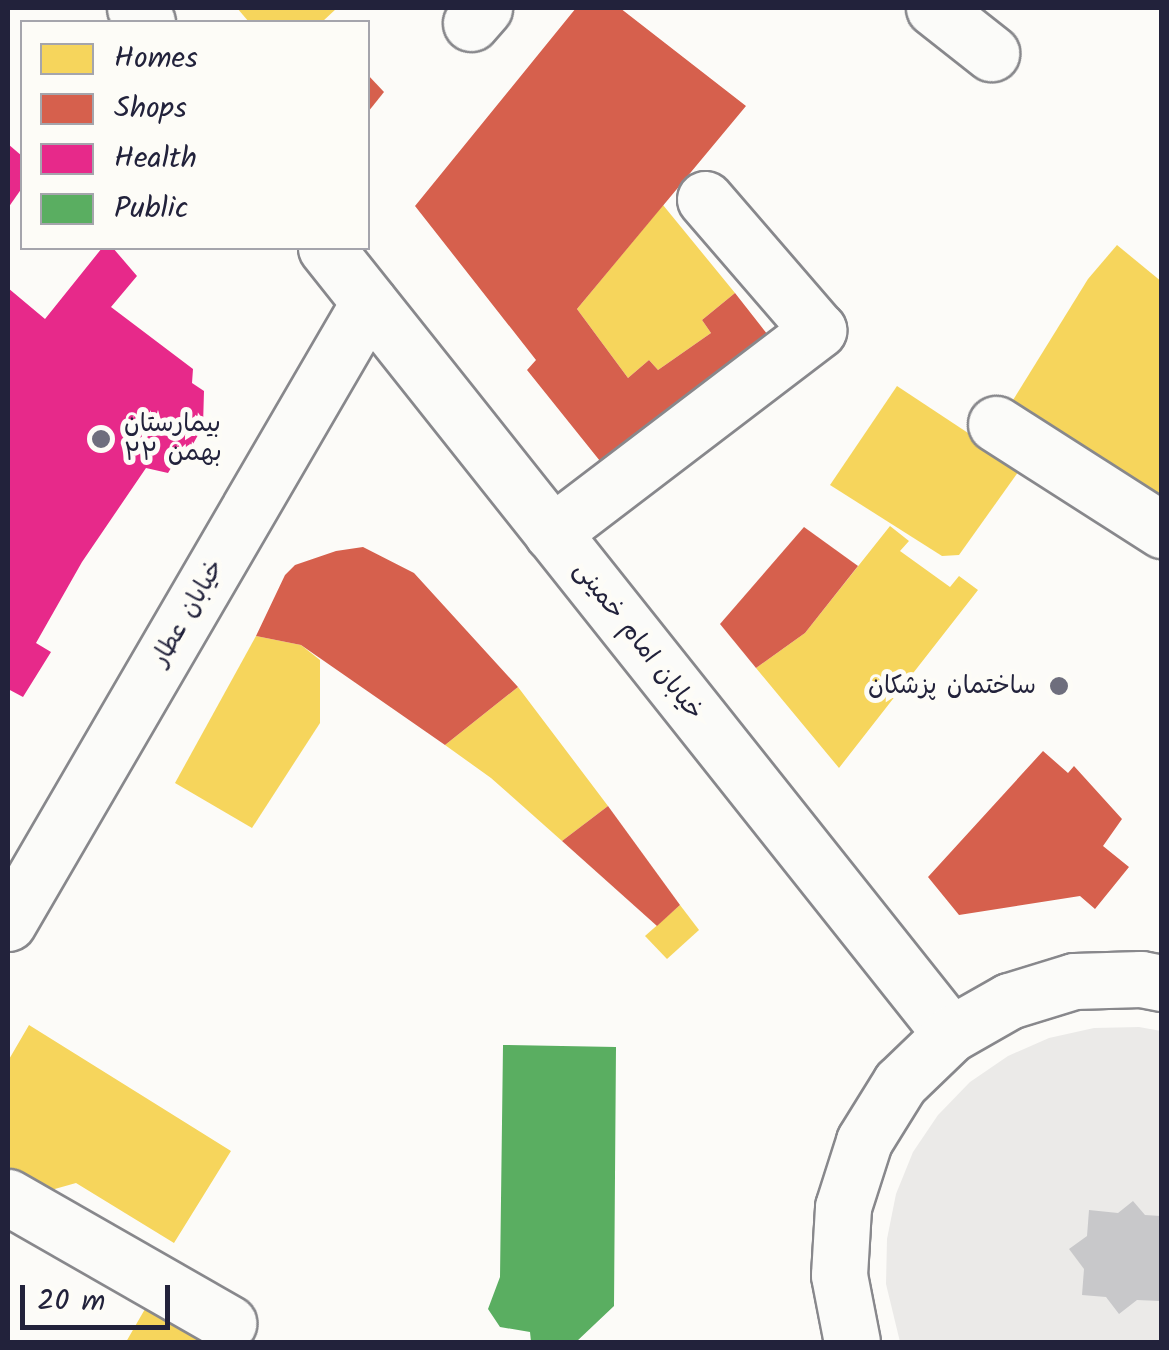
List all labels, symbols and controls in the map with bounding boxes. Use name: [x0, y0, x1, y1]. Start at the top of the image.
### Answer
legend: [20, 20, 370, 250]
text: Homes: [114, 35, 198, 83]
text: Shops: [114, 85, 187, 133]
text: Health: [114, 135, 197, 183]
text: Public: [114, 185, 188, 233]
place label: بیمارستان ۲۲ بهمن: [124, 410, 222, 469]
marker: بیمارستان ۲۲ بهمن: [88, 426, 114, 452]
street label: خیابان عطار: [145, 554, 231, 672]
street label: خیابان امام خمینی: [567, 556, 709, 726]
place label: ساختمان پزشکان: [868, 671, 1036, 701]
marker: ساختمان پزشکان: [1046, 673, 1072, 699]
scale bar: [25, 1265, 175, 1327]
text: 20 m: [37, 1278, 105, 1326]

